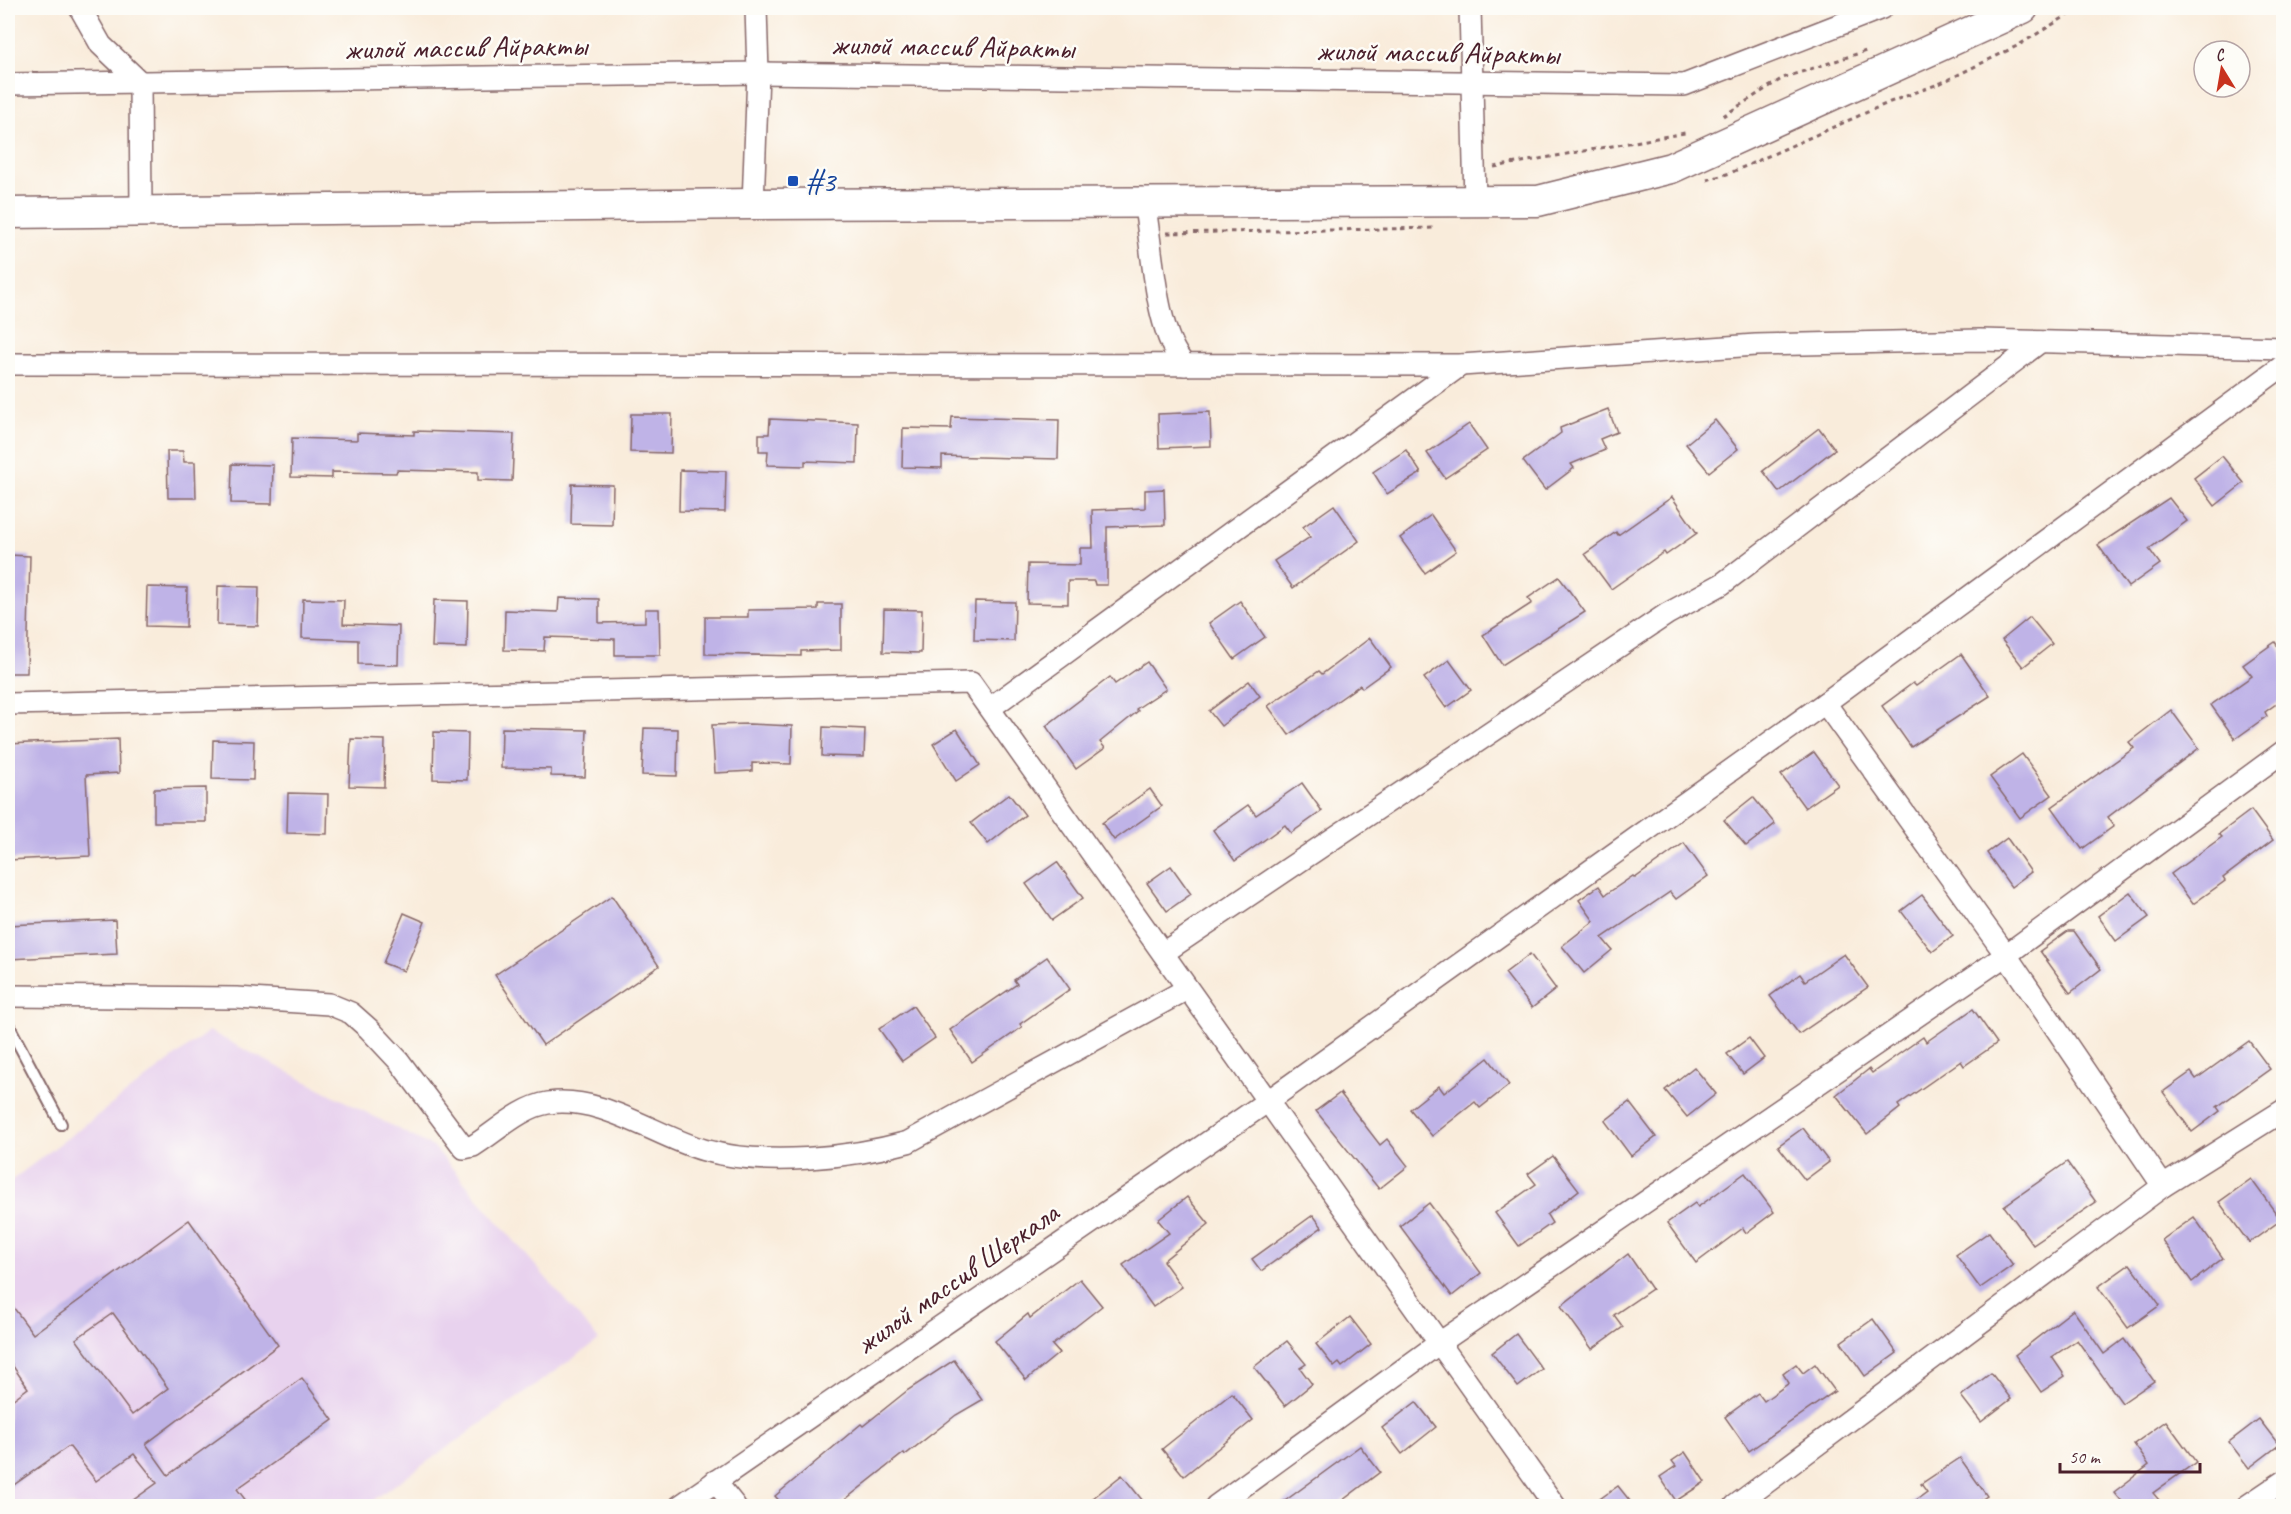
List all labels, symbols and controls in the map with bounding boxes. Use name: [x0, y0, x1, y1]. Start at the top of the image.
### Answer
street label: жилой массив Айракты: [831, 25, 1077, 67]
street label: жилой массив Айракты: [344, 26, 590, 68]
street label: жилой массив Айракты: [1316, 31, 1562, 73]
north arrow: [2192, 39, 2252, 99]
text: С: [2214, 44, 2227, 66]
place label: #3: [805, 162, 838, 200]
marker: #3: [786, 174, 800, 188]
street label: жилой массив Шеркала: [848, 1193, 1067, 1362]
scale bar: [2060, 1436, 2200, 1474]
text: 50 m: [2069, 1446, 2102, 1468]

